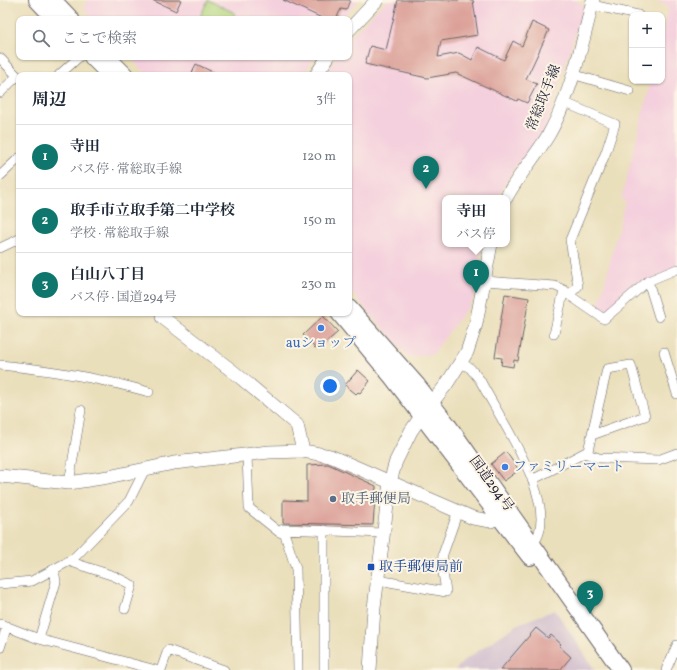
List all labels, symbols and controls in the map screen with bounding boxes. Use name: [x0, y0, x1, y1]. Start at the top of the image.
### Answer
map controls: [629, 12, 665, 84]
button: +: [629, 12, 665, 48]
search box: [16, 16, 352, 60]
icon: search: [30, 27, 52, 49]
text: ここで検索: [62, 29, 137, 50]
button: −: [629, 48, 665, 84]
street label: 常総取手線: [522, 62, 566, 134]
text: 周辺: [32, 89, 66, 112]
text: 3件: [316, 91, 336, 109]
text: 寺田: [70, 137, 100, 158]
text: 1: [42, 148, 48, 166]
text: 120 m: [302, 148, 336, 166]
pin: 2: [413, 156, 439, 189]
text: バス停 · 常総取手線: [70, 161, 182, 179]
popup: [442, 195, 510, 247]
text: 取手市立取手第二中学校: [70, 201, 235, 222]
text: 寺田: [456, 202, 487, 223]
text: 2: [42, 212, 48, 230]
text: 150 m: [303, 212, 336, 230]
text: 学校 · 常総取手線: [70, 225, 169, 243]
text: バス停: [456, 226, 496, 244]
pin: 1: [463, 260, 489, 293]
text: 白山八丁目: [70, 265, 145, 286]
text: 3: [42, 276, 48, 294]
text: 230 m: [301, 276, 336, 294]
text: バス停 · 国道294号: [70, 289, 177, 307]
marker: auショップ: [316, 323, 326, 333]
place label: auショップ: [286, 334, 356, 353]
your location: [320, 376, 340, 396]
street label: 国道294号: [464, 452, 518, 516]
place label: ファミリーマート: [513, 458, 625, 477]
marker: ファミリーマート: [500, 462, 510, 472]
place label: 取手郵便局: [341, 490, 411, 509]
marker: 取手郵便局: [328, 494, 338, 504]
place label: 取手郵便局前: [379, 558, 463, 577]
marker: 取手郵便局前: [366, 562, 376, 572]
pin: 3: [577, 581, 603, 614]

